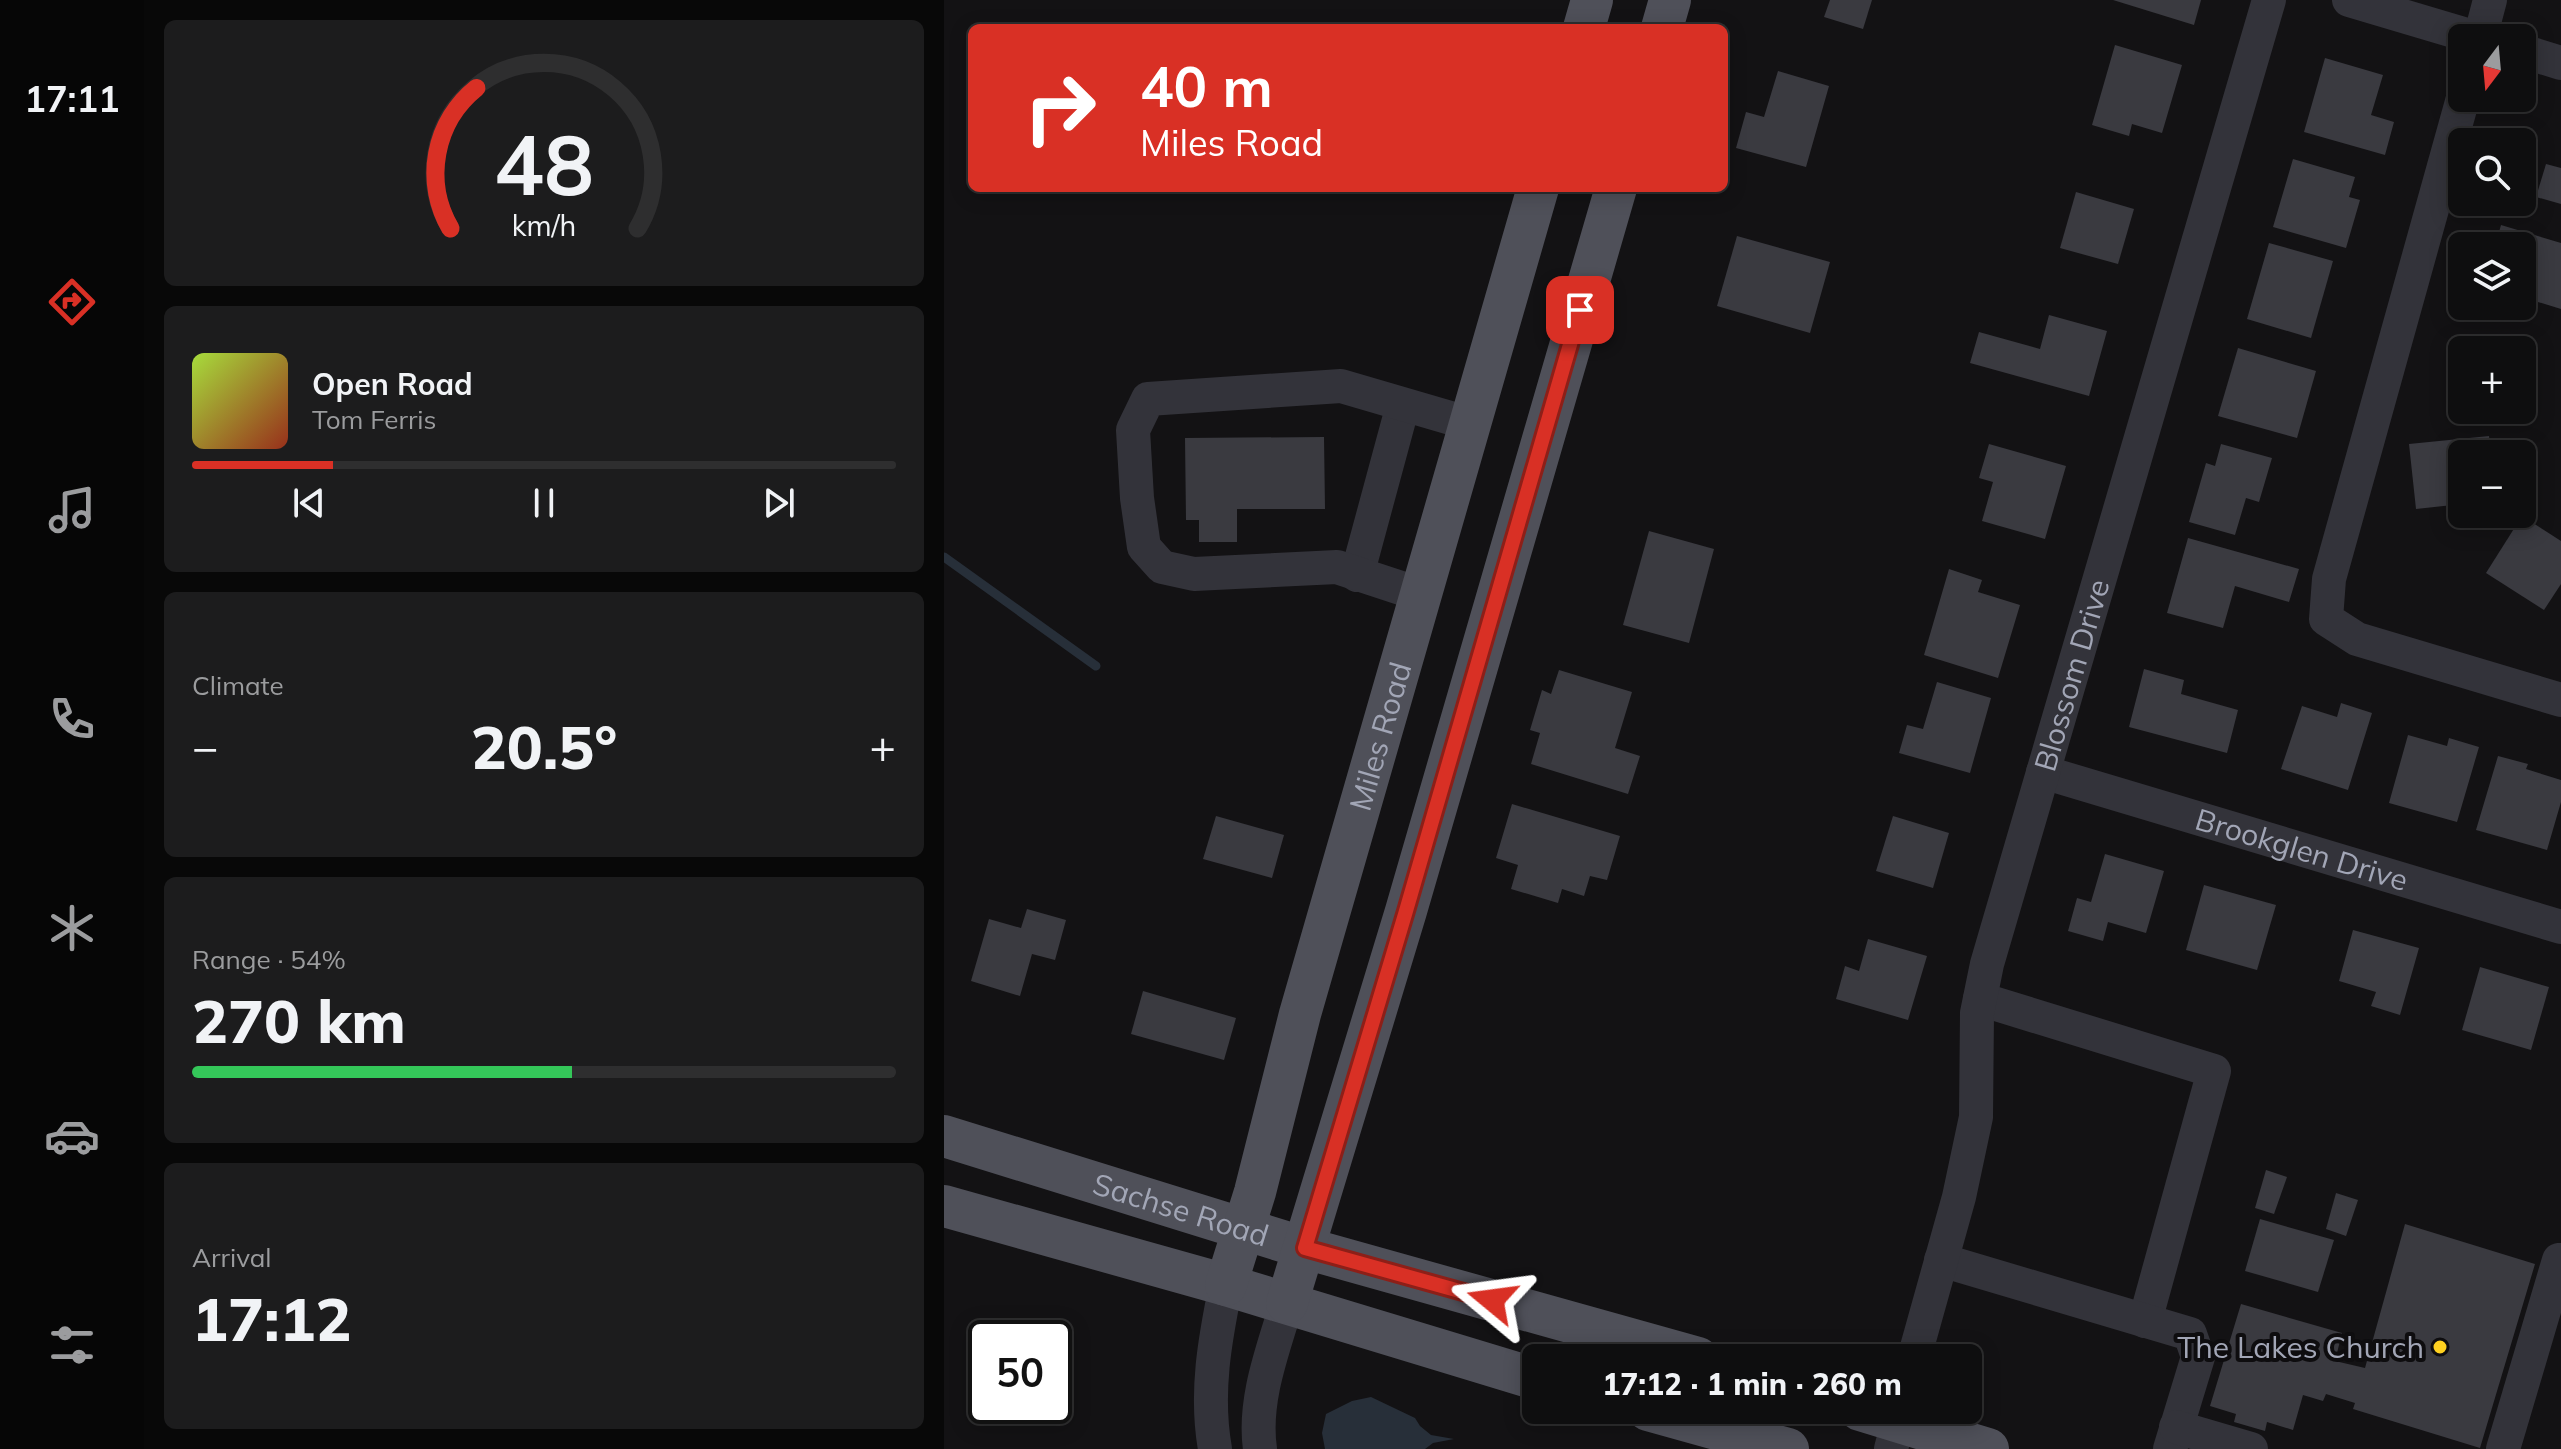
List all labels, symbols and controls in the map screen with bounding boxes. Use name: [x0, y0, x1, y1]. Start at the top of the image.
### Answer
north arrow: [2448, 24, 2536, 112]
map controls: [2448, 24, 2536, 528]
text: 40 m: [1140, 51, 1273, 121]
icon: right: [1008, 56, 1112, 160]
text: 17:11: [24, 76, 120, 121]
text: 48: [494, 110, 594, 215]
text: Miles Road: [1140, 120, 1323, 165]
button: search: [2448, 128, 2536, 216]
text: km/h: [512, 207, 576, 243]
button: layers: [2448, 232, 2536, 320]
icon: directions: [44, 274, 100, 330]
pin: [1546, 276, 1614, 344]
icon: arrive: [1558, 288, 1602, 332]
button: +: [2448, 336, 2536, 424]
text: Open Road: [312, 365, 473, 403]
text: Tom Ferris: [312, 403, 436, 436]
button: −: [2448, 440, 2536, 528]
icon: previous: [287, 481, 331, 525]
icon: pause: [522, 481, 566, 525]
icon: next: [757, 481, 801, 525]
icon: music: [44, 482, 100, 538]
street label: Blossom Drive: [2025, 575, 2118, 776]
street label: Miles Road: [1341, 658, 1419, 815]
text: Climate: [192, 669, 284, 702]
icon: phone: [44, 691, 100, 747]
text: 20.5°: [471, 709, 617, 784]
text: −: [192, 719, 218, 774]
text: +: [870, 719, 896, 774]
street label: Brookglen Drive: [2191, 800, 2412, 899]
icon: climate: [44, 900, 100, 956]
text: Range · 54%: [192, 943, 346, 976]
text: 270 km: [192, 983, 406, 1058]
icon: car: [44, 1108, 100, 1164]
street label: Sachse Road: [1088, 1164, 1273, 1255]
text: Arrival: [192, 1241, 272, 1274]
position arrow: [1450, 1258, 1534, 1342]
text: 17:12: [192, 1281, 352, 1356]
icon: filters: [44, 1317, 100, 1373]
speed limit sign: 50: [968, 1320, 1072, 1424]
place label: The Lakes Church: [2177, 1328, 2424, 1366]
marker: The Lakes Church: [2431, 1338, 2449, 1356]
text: 17:12 · 1 min · 260 m: [1602, 1365, 1902, 1403]

